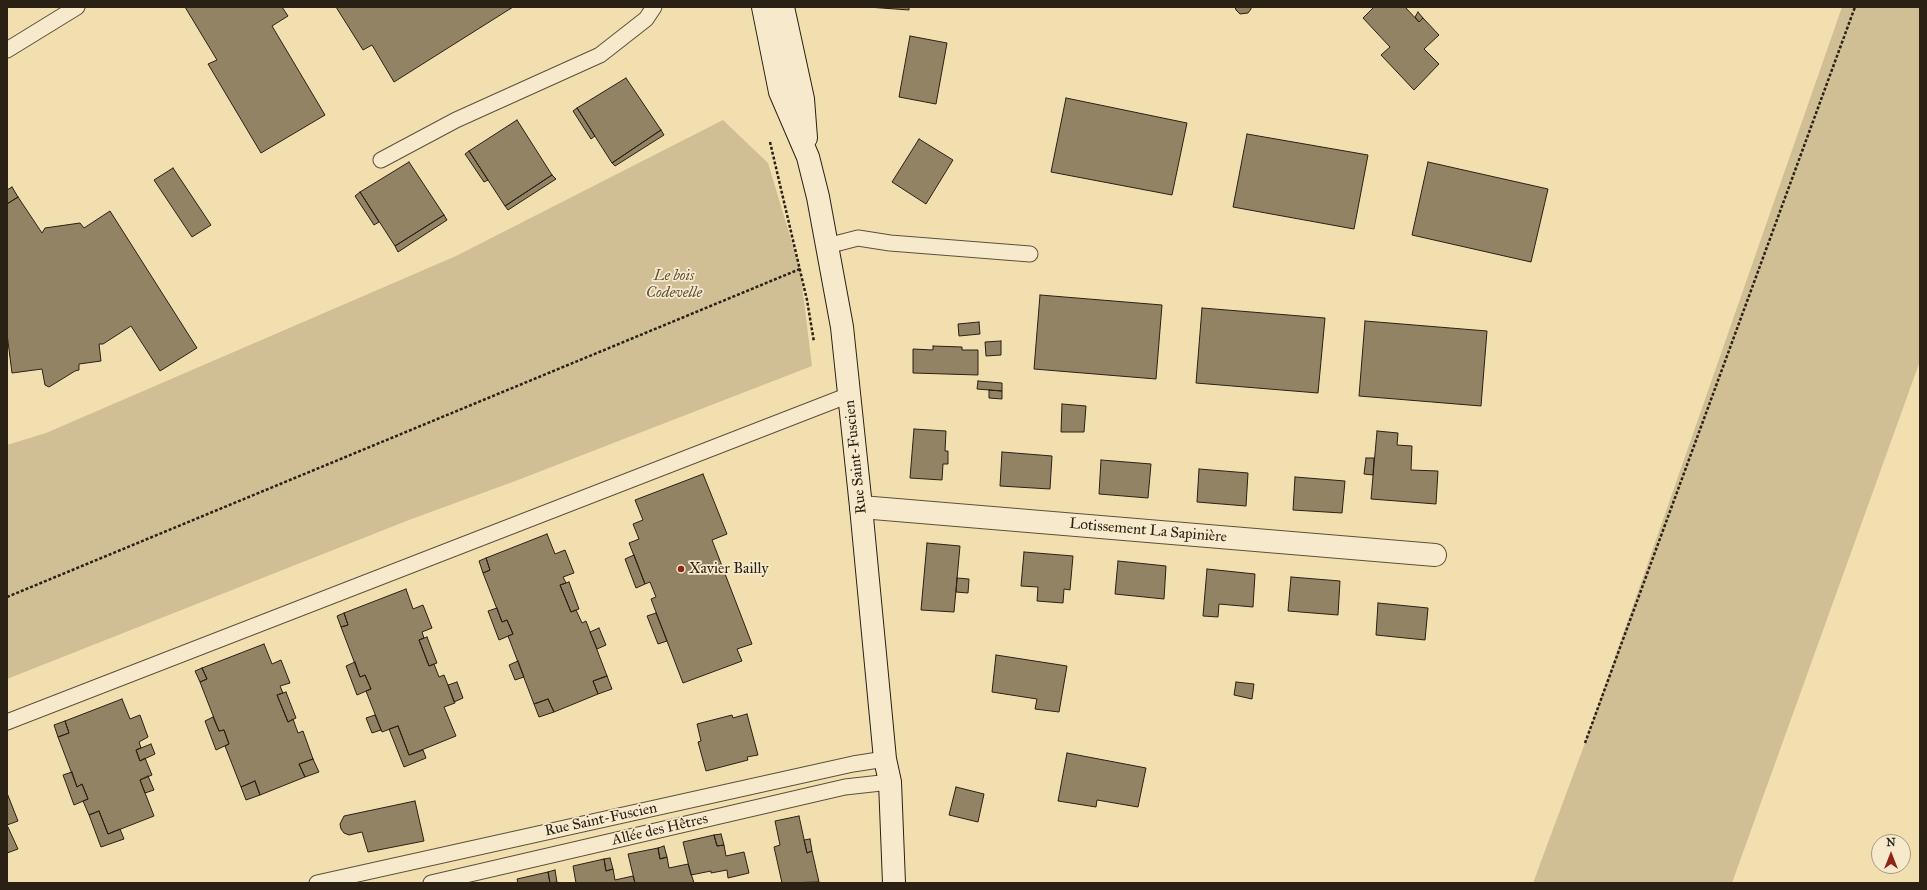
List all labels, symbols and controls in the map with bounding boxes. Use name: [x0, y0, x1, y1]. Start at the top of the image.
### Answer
park label: Le bois Codevelle: [646, 267, 702, 302]
street label: Rue Saint-Fuscien: [841, 399, 871, 515]
street label: Lotissement La Sapinière: [1068, 515, 1228, 547]
place label: Xavier Bailly: [689, 560, 768, 578]
marker: Xavier Bailly: [676, 564, 686, 574]
street label: Rue Saint-Fuscien: [543, 799, 659, 841]
street label: Allée des Hêtres: [610, 810, 710, 850]
north arrow: [1871, 834, 1911, 874]
text: N: [1886, 836, 1896, 849]

